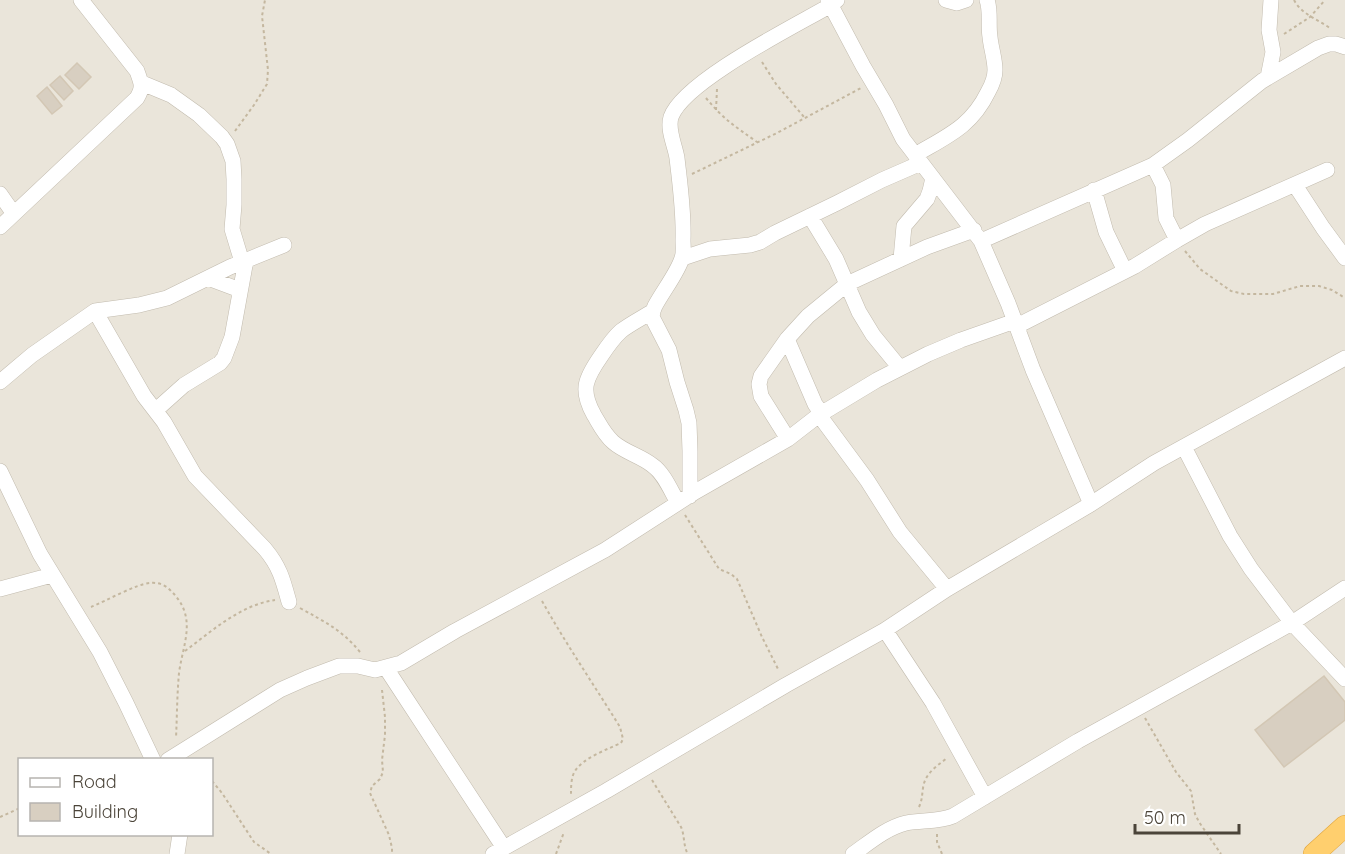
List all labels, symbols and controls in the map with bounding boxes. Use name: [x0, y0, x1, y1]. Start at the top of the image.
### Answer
legend: [18, 758, 213, 836]
text: Road: [72, 770, 117, 793]
scale bar: [1135, 797, 1238, 835]
text: Building: [72, 800, 138, 823]
text: 50 m: [1144, 806, 1186, 829]

